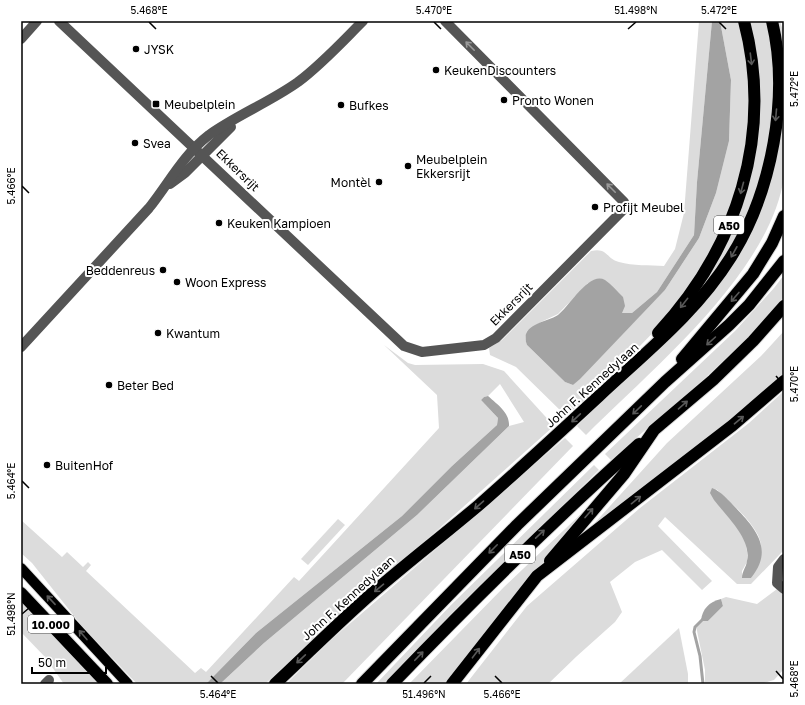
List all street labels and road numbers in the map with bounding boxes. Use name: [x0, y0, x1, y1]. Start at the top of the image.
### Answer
street label: Ekkersrijt: [213, 146, 263, 194]
road number: A50: [714, 216, 744, 234]
street label: Ekkersrijt: [486, 279, 536, 329]
street label: John F. Kennedylaan: [543, 339, 641, 431]
road number: A50: [505, 545, 535, 563]
street label: John F. Kennedylaan: [299, 552, 397, 644]
road number: 10.000: [28, 615, 74, 633]

